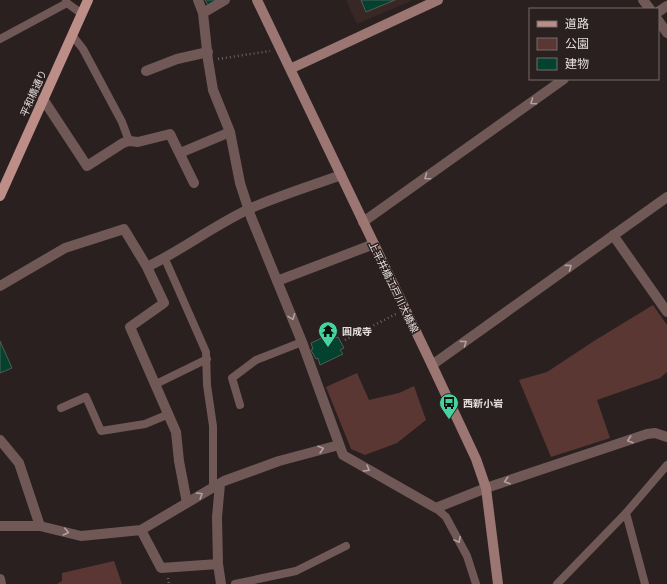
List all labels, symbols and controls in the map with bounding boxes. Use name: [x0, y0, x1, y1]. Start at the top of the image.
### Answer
legend: [529, 8, 659, 80]
text: 道路: [565, 17, 589, 31]
text: 公園: [565, 37, 589, 51]
text: 建物: [565, 57, 589, 71]
street label: 平和橋通り: [17, 68, 49, 118]
one-way arrow: [530, 97, 537, 104]
one-way arrow: [424, 172, 431, 179]
street label: 上平井橋江戸川大橋線: [367, 239, 421, 335]
one-way arrow: [565, 264, 572, 271]
one-way arrow: [287, 313, 295, 320]
temple icon: 圓成寺: [317, 320, 339, 348]
place label: 圓成寺: [342, 325, 372, 337]
one-way arrow: [460, 340, 467, 348]
bus stop icon: 西新小岩: [438, 392, 460, 420]
place label: 西新小岩: [463, 397, 503, 409]
one-way arrow: [627, 435, 634, 444]
one-way arrow: [318, 445, 325, 454]
one-way arrow: [363, 464, 370, 471]
one-way arrow: [503, 476, 510, 485]
one-way arrow: [196, 492, 203, 500]
one-way arrow: [63, 528, 69, 536]
one-way arrow: [454, 536, 461, 543]

